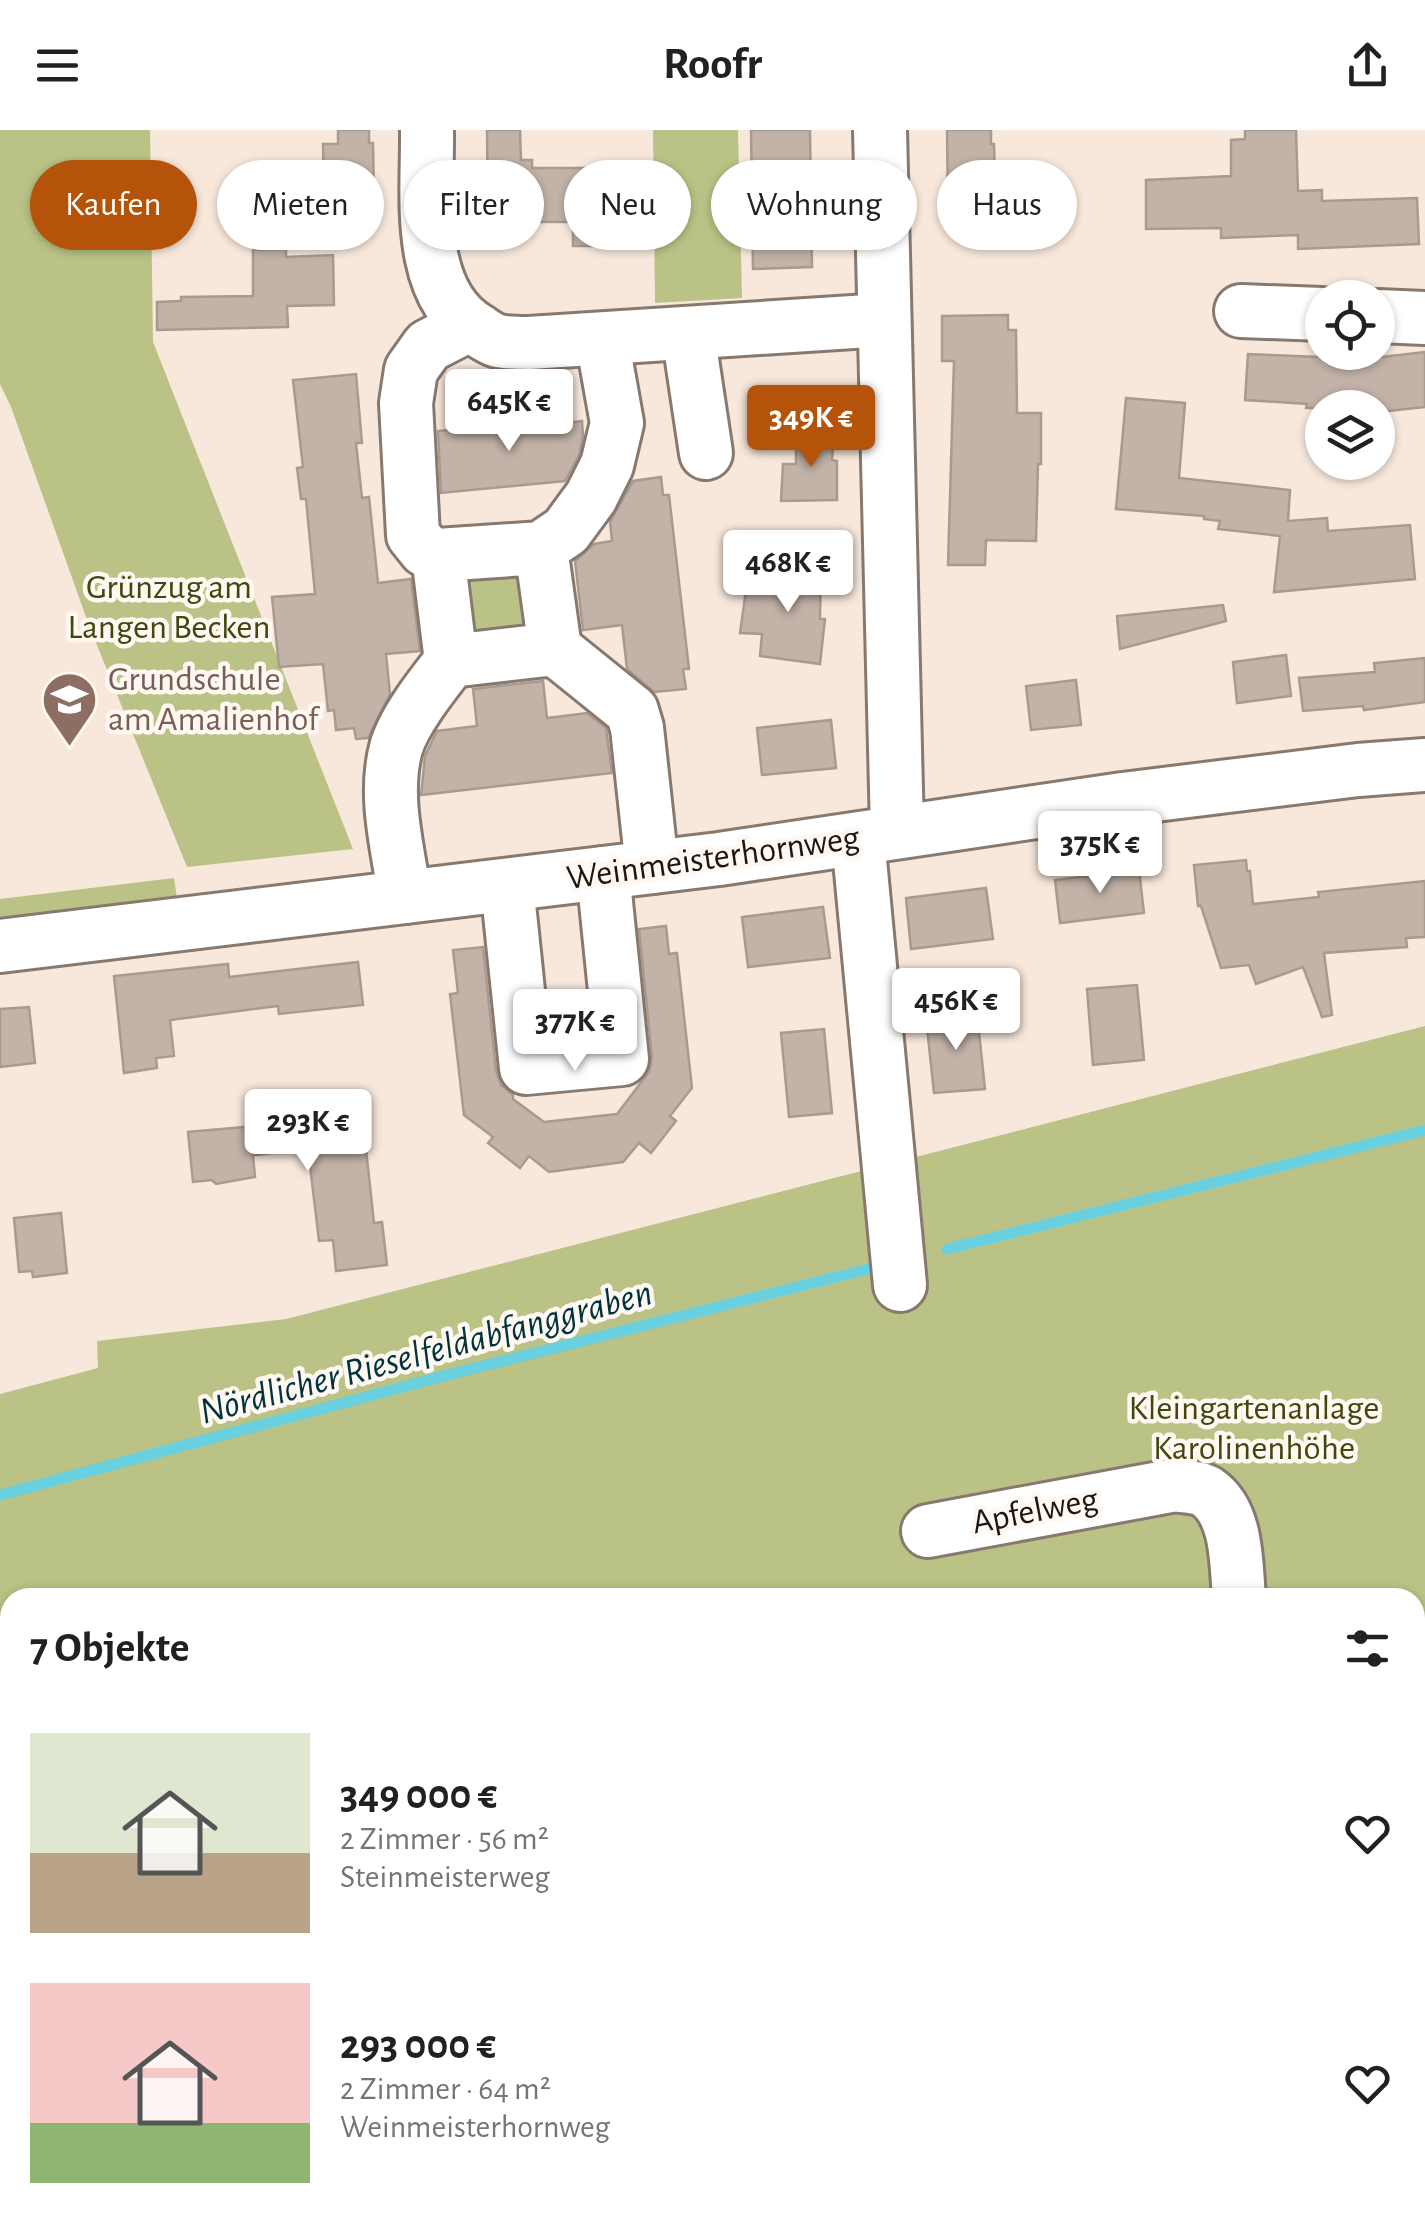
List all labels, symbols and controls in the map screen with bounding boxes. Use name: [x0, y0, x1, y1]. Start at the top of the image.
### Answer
icon: menu: [30, 38, 85, 93]
icon: share: [1340, 38, 1395, 93]
text: Roofr: [663, 42, 762, 87]
chip: Kaufen: [30, 160, 197, 250]
chip: Mieten: [217, 160, 384, 250]
chip: Filter: [404, 160, 544, 250]
chip: Neu: [564, 160, 691, 250]
chip: Wohnung: [711, 160, 917, 250]
chip: Haus: [937, 160, 1077, 250]
map controls: [1305, 280, 1395, 480]
button: locate: [1305, 280, 1395, 370]
pin: 645K €: [428, 369, 590, 454]
text: 645K €: [467, 385, 551, 417]
pin: 349K €: [730, 385, 892, 470]
button: layers: [1305, 390, 1395, 480]
text: 349K €: [769, 401, 853, 433]
pin: 468K €: [707, 530, 869, 615]
text: 468K €: [745, 546, 831, 578]
park label: Grünzug am Langen Becken: [67, 570, 271, 645]
place label: Grundschule am Amalienhof: [108, 662, 321, 737]
school or university icon: Grundschule am Amalienhof: [39, 669, 99, 748]
pin: 375K €: [1019, 811, 1181, 896]
street label: Weinmeisterhornweg: [564, 820, 862, 896]
text: 375K €: [1060, 827, 1140, 859]
pin: 456K €: [875, 968, 1037, 1053]
text: 456K €: [914, 984, 998, 1016]
pin: 377K €: [494, 989, 656, 1074]
text: 377K €: [535, 1005, 615, 1037]
pin: 293K €: [227, 1089, 389, 1174]
text: 293K €: [267, 1105, 349, 1137]
water label: Nördlicher Rieselfeldabfanggraben: [196, 1274, 656, 1432]
park label: Kleingartenanlage Karolinenhöhe: [1129, 1391, 1379, 1466]
street label: Apfelweg: [969, 1482, 1101, 1540]
icon: filters: [1340, 1621, 1395, 1676]
text: 7 Objekte: [30, 1627, 190, 1669]
icon: home: [110, 1773, 230, 1893]
text: 349 000 €: [340, 1774, 497, 1816]
icon: heart: [1340, 1806, 1395, 1861]
text: 2 Zimmer · 56 m²: [340, 1823, 549, 1855]
text: Steinmeisterweg: [340, 1861, 550, 1893]
icon: home: [110, 2023, 230, 2143]
text: 293 000 €: [340, 2024, 496, 2066]
icon: heart: [1340, 2056, 1395, 2111]
text: 2 Zimmer · 64 m²: [340, 2073, 551, 2105]
text: Weinmeisterhornweg: [340, 2111, 610, 2143]

